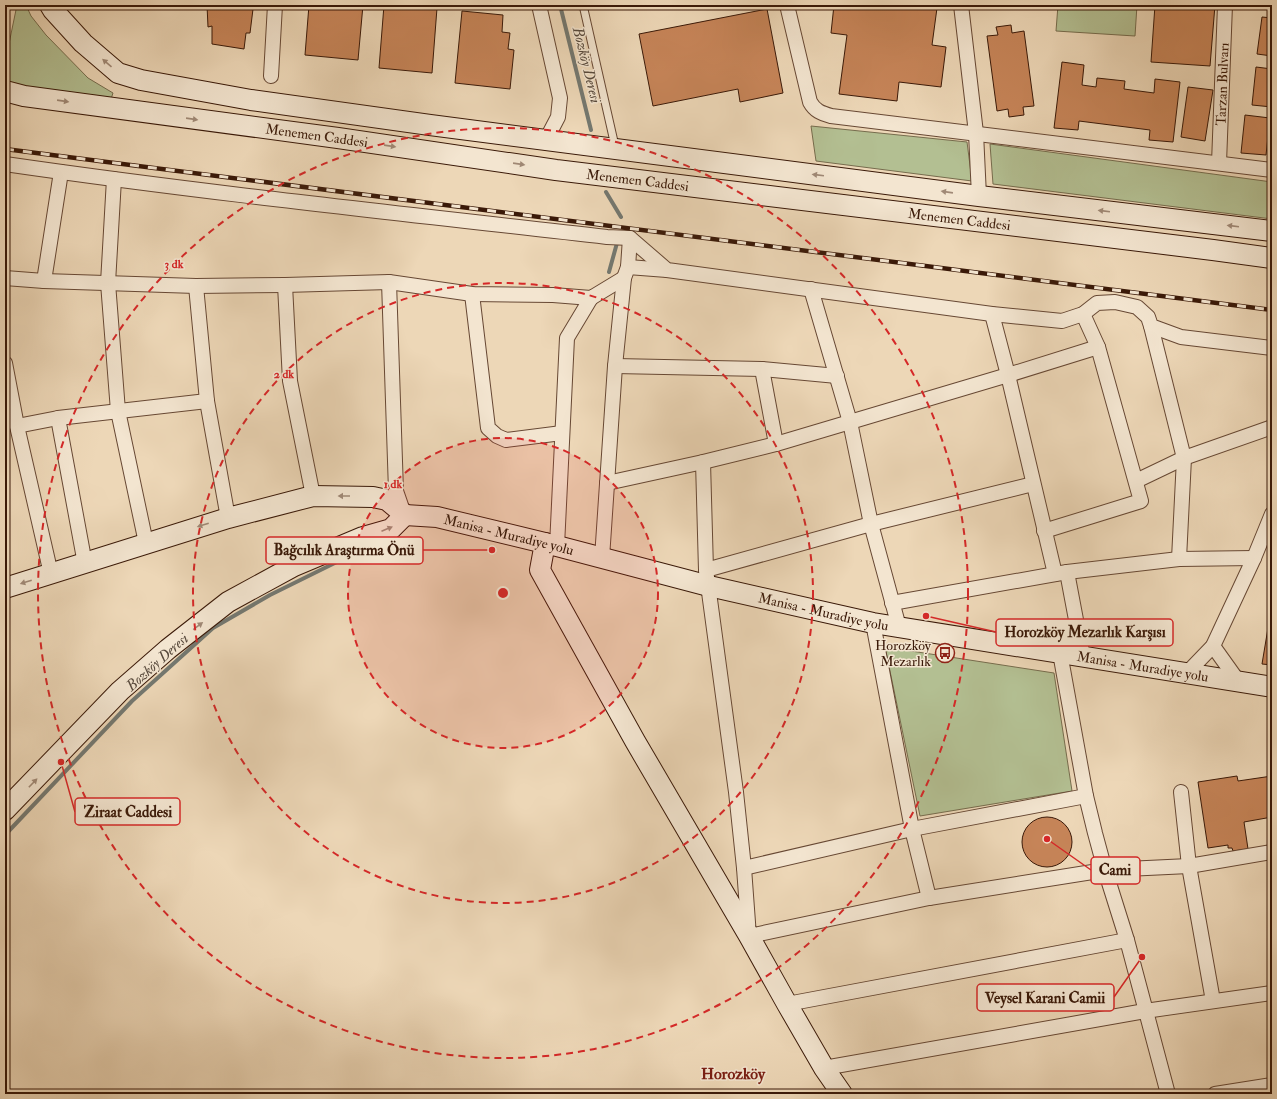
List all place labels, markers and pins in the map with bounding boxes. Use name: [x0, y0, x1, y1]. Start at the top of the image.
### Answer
callout: Bağcılık Araştırma Önü: [266, 537, 423, 564]
centre of rings: [496, 586, 510, 600]
callout: Horozköy Mezarlık Karşısı: [996, 619, 1173, 646]
place label: Horozköy Mezarlık: [875, 637, 932, 670]
bus stop icon: Horozköy Mezarlık: [934, 642, 956, 664]
callout: Ziraat Caddesi: [75, 798, 180, 825]
callout: Cami: [1091, 857, 1140, 884]
callout: Veysel Karani Camii: [977, 984, 1114, 1011]

